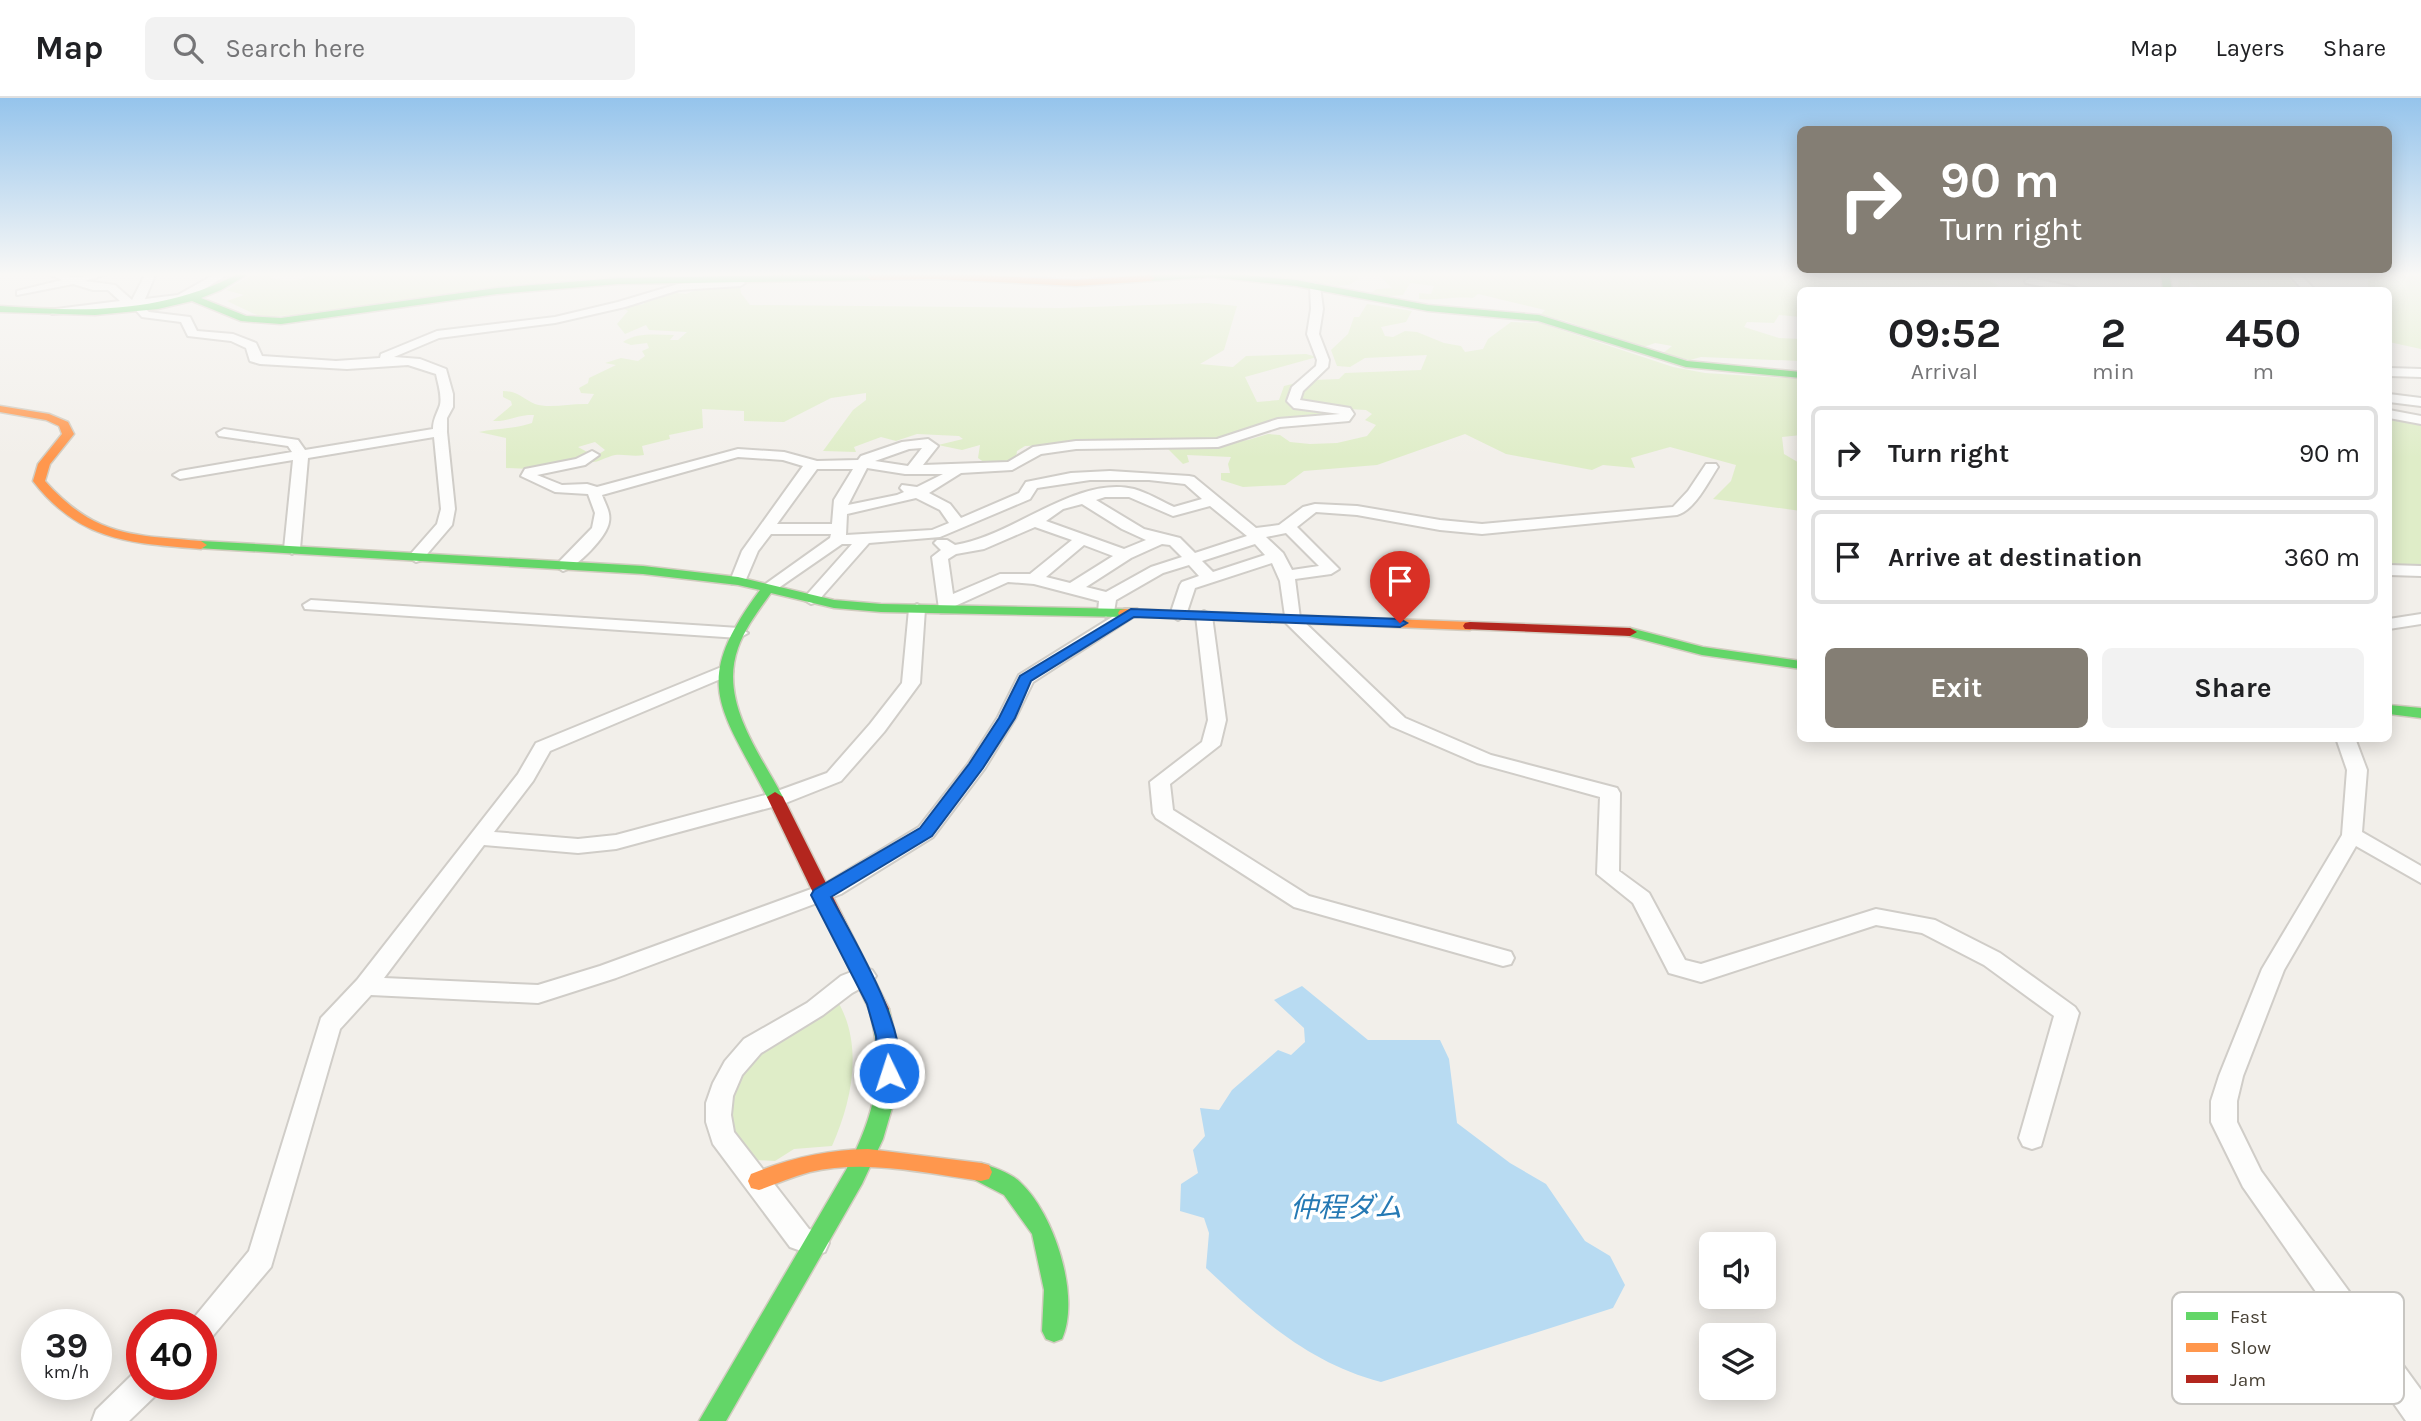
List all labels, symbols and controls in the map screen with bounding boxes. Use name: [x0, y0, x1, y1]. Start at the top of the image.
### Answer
search box: [145, 17, 635, 80]
text: Map: [35, 29, 103, 67]
icon: search: [169, 29, 207, 67]
text: Search here: [225, 33, 365, 64]
text: Map: [2130, 34, 2178, 62]
text: Layers: [2216, 34, 2285, 62]
text: Share: [2323, 34, 2386, 62]
text: 90 m: [1940, 152, 2060, 209]
icon: right: [1825, 154, 1916, 245]
text: Turn right: [1940, 211, 2082, 248]
text: 09:52: [1888, 308, 2001, 358]
text: 2: [2100, 308, 2126, 358]
text: 450: [2225, 308, 2301, 358]
text: Arrival: [1911, 358, 1978, 385]
text: min: [2092, 358, 2134, 385]
text: m: [2252, 358, 2274, 385]
icon: right: [1829, 434, 1867, 472]
text: Turn right: [1888, 438, 2009, 469]
text: 90 m: [2299, 438, 2360, 469]
icon: arrive: [1829, 538, 1867, 576]
text: Arrive at destination: [1888, 542, 2142, 573]
text: 360 m: [2284, 542, 2360, 573]
pin: [1370, 551, 1430, 623]
icon: arrive: [1381, 562, 1419, 600]
button: Exit: [1825, 648, 2088, 728]
button: Share: [2102, 648, 2364, 728]
position arrow: [852, 1036, 926, 1110]
water label: 仲程ダム: [1290, 1191, 1402, 1224]
map controls: [1699, 1232, 1776, 1400]
button: sound: [1699, 1232, 1776, 1309]
legend: [2172, 1292, 2404, 1404]
text: Fast: [2230, 1306, 2267, 1328]
speed limit sign: 40: [126, 1309, 217, 1400]
button: layers: [1699, 1323, 1776, 1400]
text: 39: [45, 1325, 88, 1366]
text: Slow: [2230, 1337, 2271, 1359]
text: km/h: [44, 1361, 89, 1383]
text: Jam: [2230, 1369, 2266, 1391]

